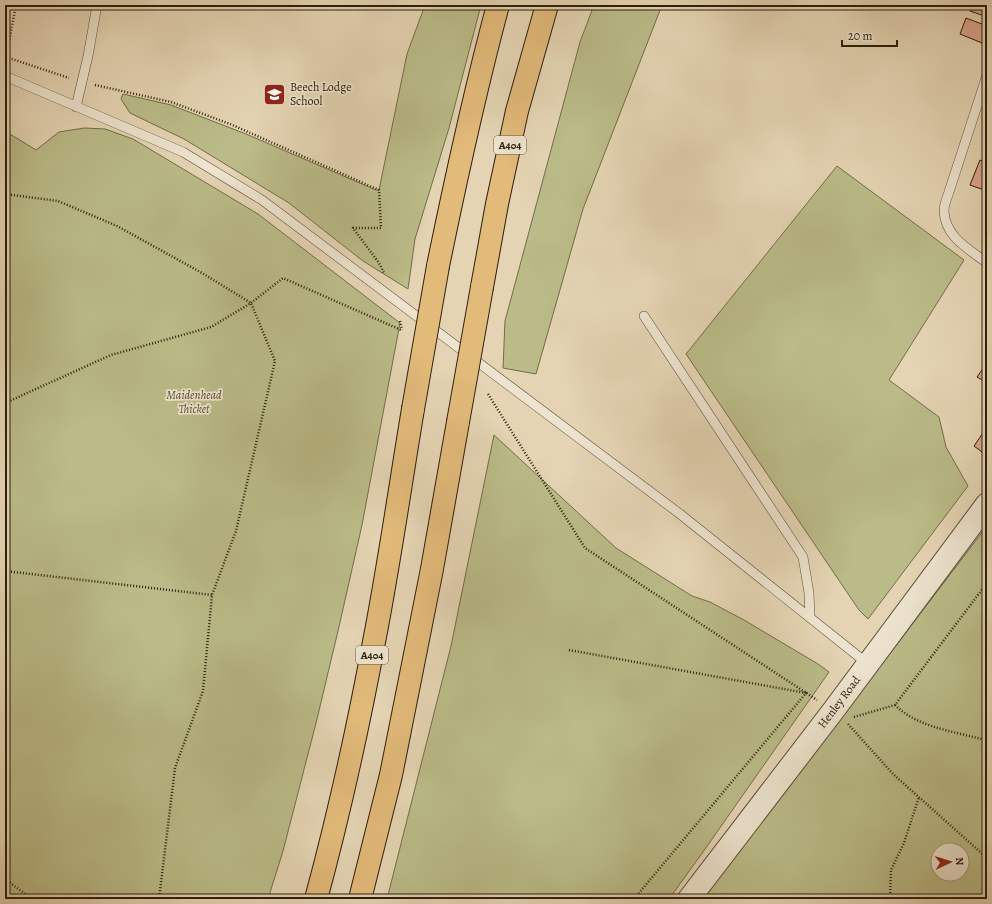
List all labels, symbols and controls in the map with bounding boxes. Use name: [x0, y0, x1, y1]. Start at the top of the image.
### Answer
scale bar: [842, 22, 897, 48]
text: 20 m: [848, 28, 872, 44]
place label: Beech Lodge School: [290, 79, 352, 109]
school or university icon: Beech Lodge School: [261, 81, 287, 107]
road number: A404: [494, 136, 526, 154]
park label: Maidenhead Thicket: [166, 387, 222, 417]
road number: A404: [356, 646, 388, 664]
street label: Henley Road: [814, 672, 864, 731]
north arrow: [930, 842, 970, 882]
text: N: [952, 857, 967, 866]

